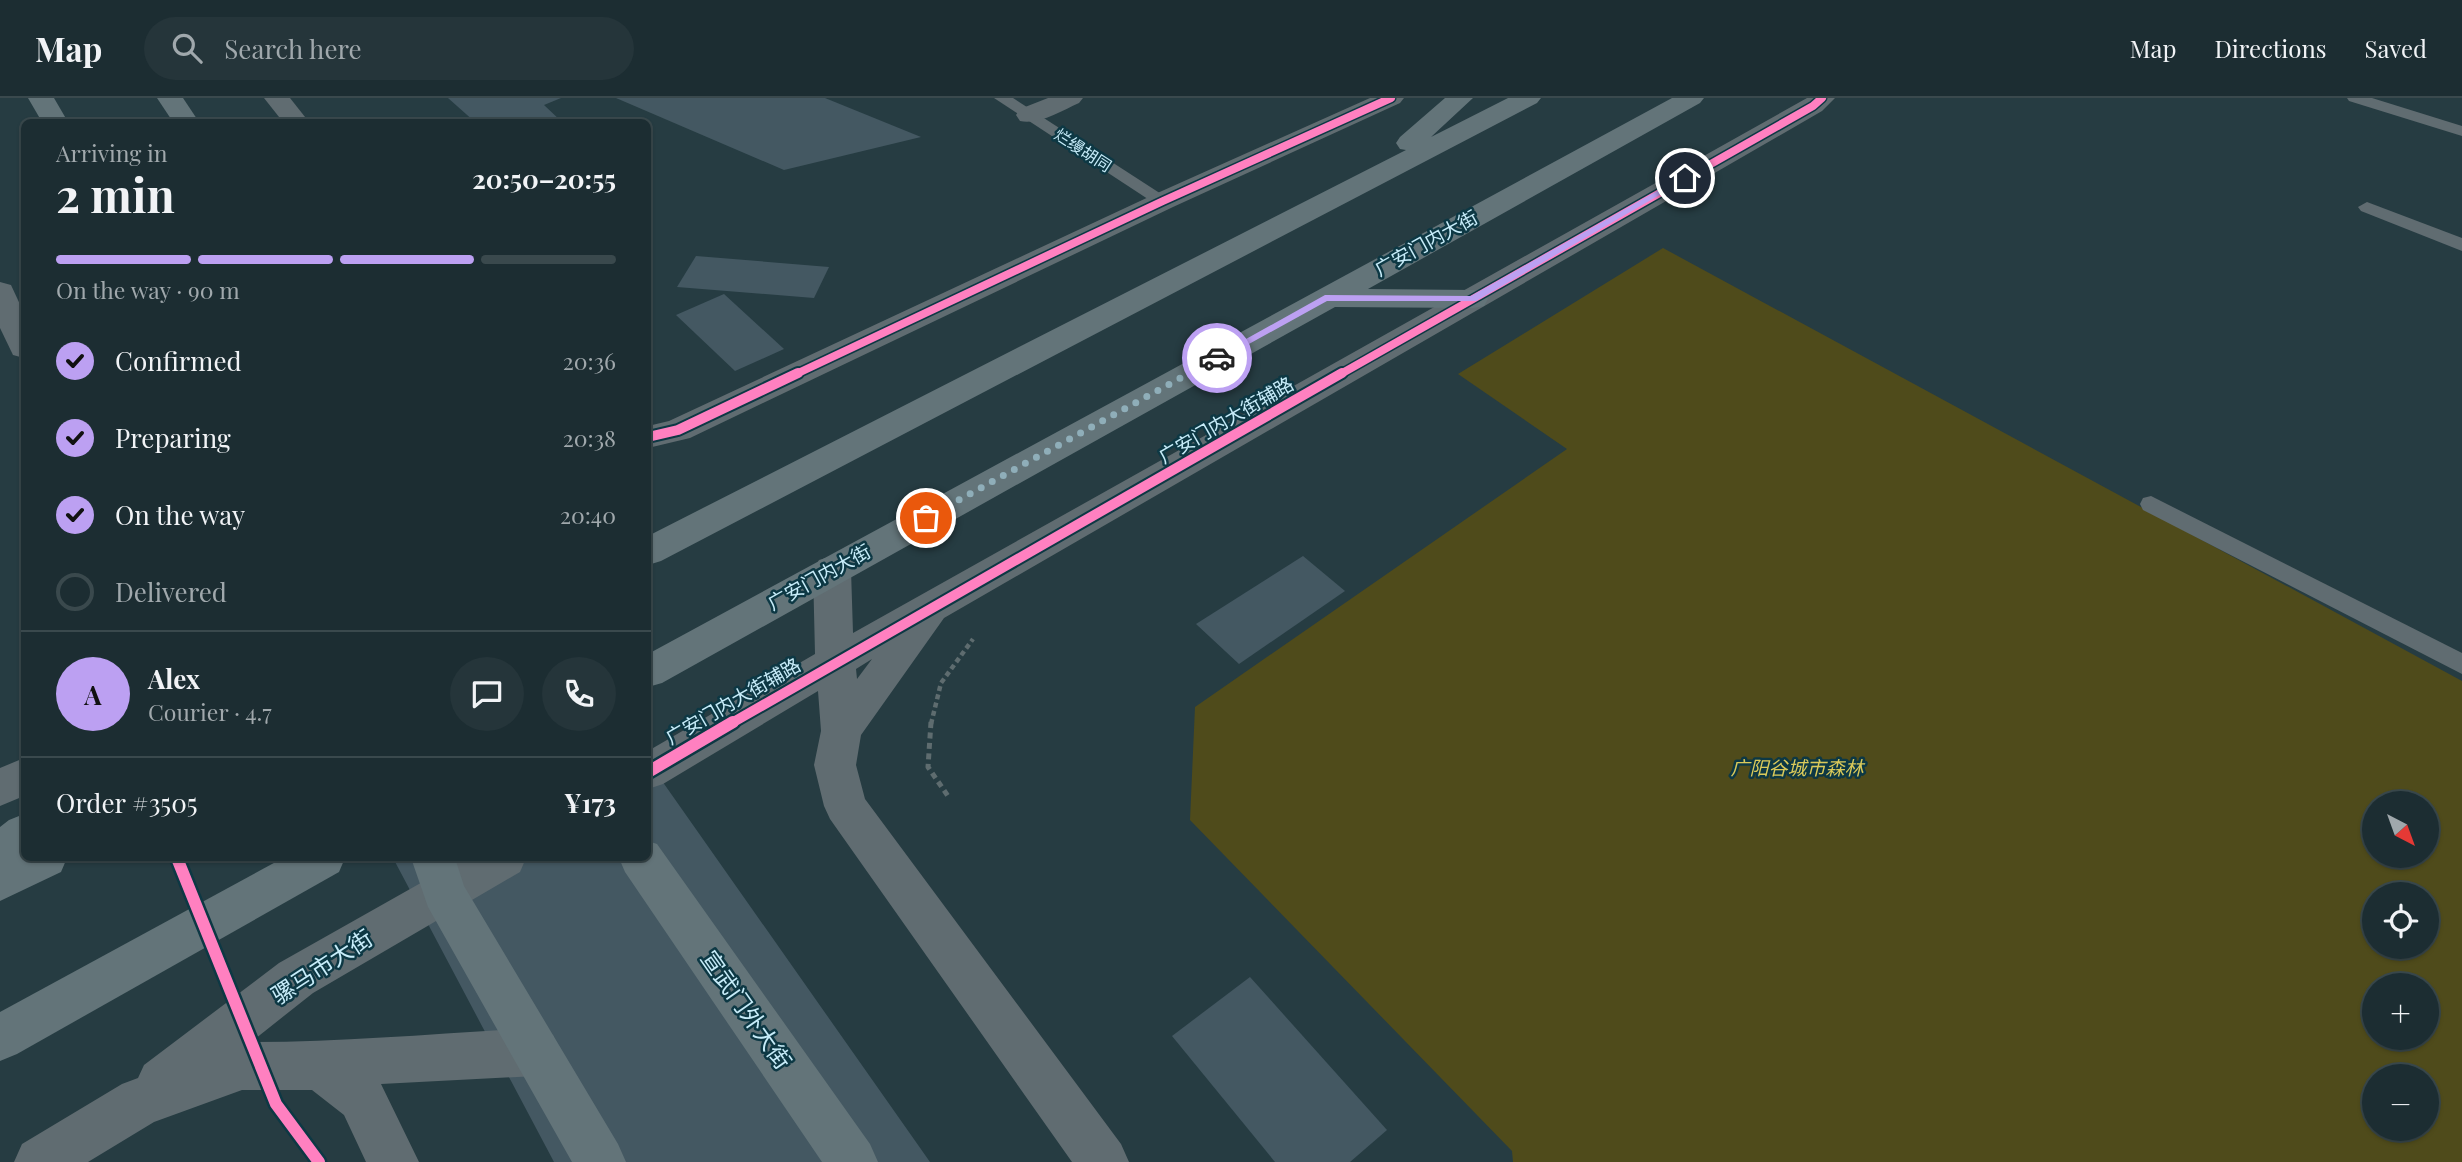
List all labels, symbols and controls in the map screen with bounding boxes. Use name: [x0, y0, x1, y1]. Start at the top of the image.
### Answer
search box: [144, 17, 634, 80]
text: Map: [35, 26, 102, 70]
icon: search: [168, 29, 206, 67]
text: Search here: [224, 31, 362, 66]
text: Map: [2130, 32, 2176, 64]
text: Directions: [2214, 32, 2327, 64]
text: Saved: [2365, 32, 2427, 64]
street label: 烂缦胡同: [1051, 123, 1116, 176]
text: Arriving in: [56, 137, 168, 168]
pin: [1655, 148, 1715, 208]
icon: home: [1666, 159, 1704, 197]
text: 20:50–20:55: [472, 161, 616, 196]
text: 2 min: [56, 163, 175, 225]
street label: 广安门内大街: [1369, 203, 1482, 281]
text: On the way · 90 m: [56, 274, 240, 305]
courier: [1182, 323, 1252, 393]
icon: car: [1198, 339, 1236, 377]
icon: check: [56, 342, 94, 380]
text: Confirmed: [115, 343, 242, 378]
text: 20:36: [563, 345, 616, 376]
street label: 广安门内大街辅路: [1153, 370, 1298, 468]
icon: check: [56, 419, 94, 457]
text: Preparing: [115, 420, 231, 455]
text: 20:38: [563, 422, 616, 453]
pin: [896, 488, 956, 548]
icon: check: [56, 496, 94, 534]
text: On the way: [115, 497, 245, 532]
text: 20:40: [560, 499, 616, 530]
icon: bag: [907, 499, 945, 537]
street label: 广安门内大街: [762, 537, 875, 615]
text: Delivered: [115, 574, 227, 609]
street label: 广安门内大街辅路: [660, 651, 805, 749]
button: chat: [450, 657, 524, 731]
button: phone: [542, 657, 616, 731]
text: Alex: [148, 661, 200, 696]
text: A: [84, 677, 102, 712]
text: Courier · 4.7: [148, 696, 272, 727]
park label: 广阳谷城市森林: [1730, 754, 1865, 780]
text: Order #3505: [56, 785, 198, 820]
text: ¥173: [564, 785, 616, 820]
north arrow: [2362, 791, 2440, 868]
map controls: [2362, 791, 2439, 1141]
button: locate: [2362, 882, 2439, 959]
street label: 骡马市大街: [265, 921, 378, 1010]
street label: 宣武门外大街: [695, 944, 800, 1075]
button: +: [2362, 973, 2439, 1050]
button: −: [2362, 1064, 2439, 1141]

